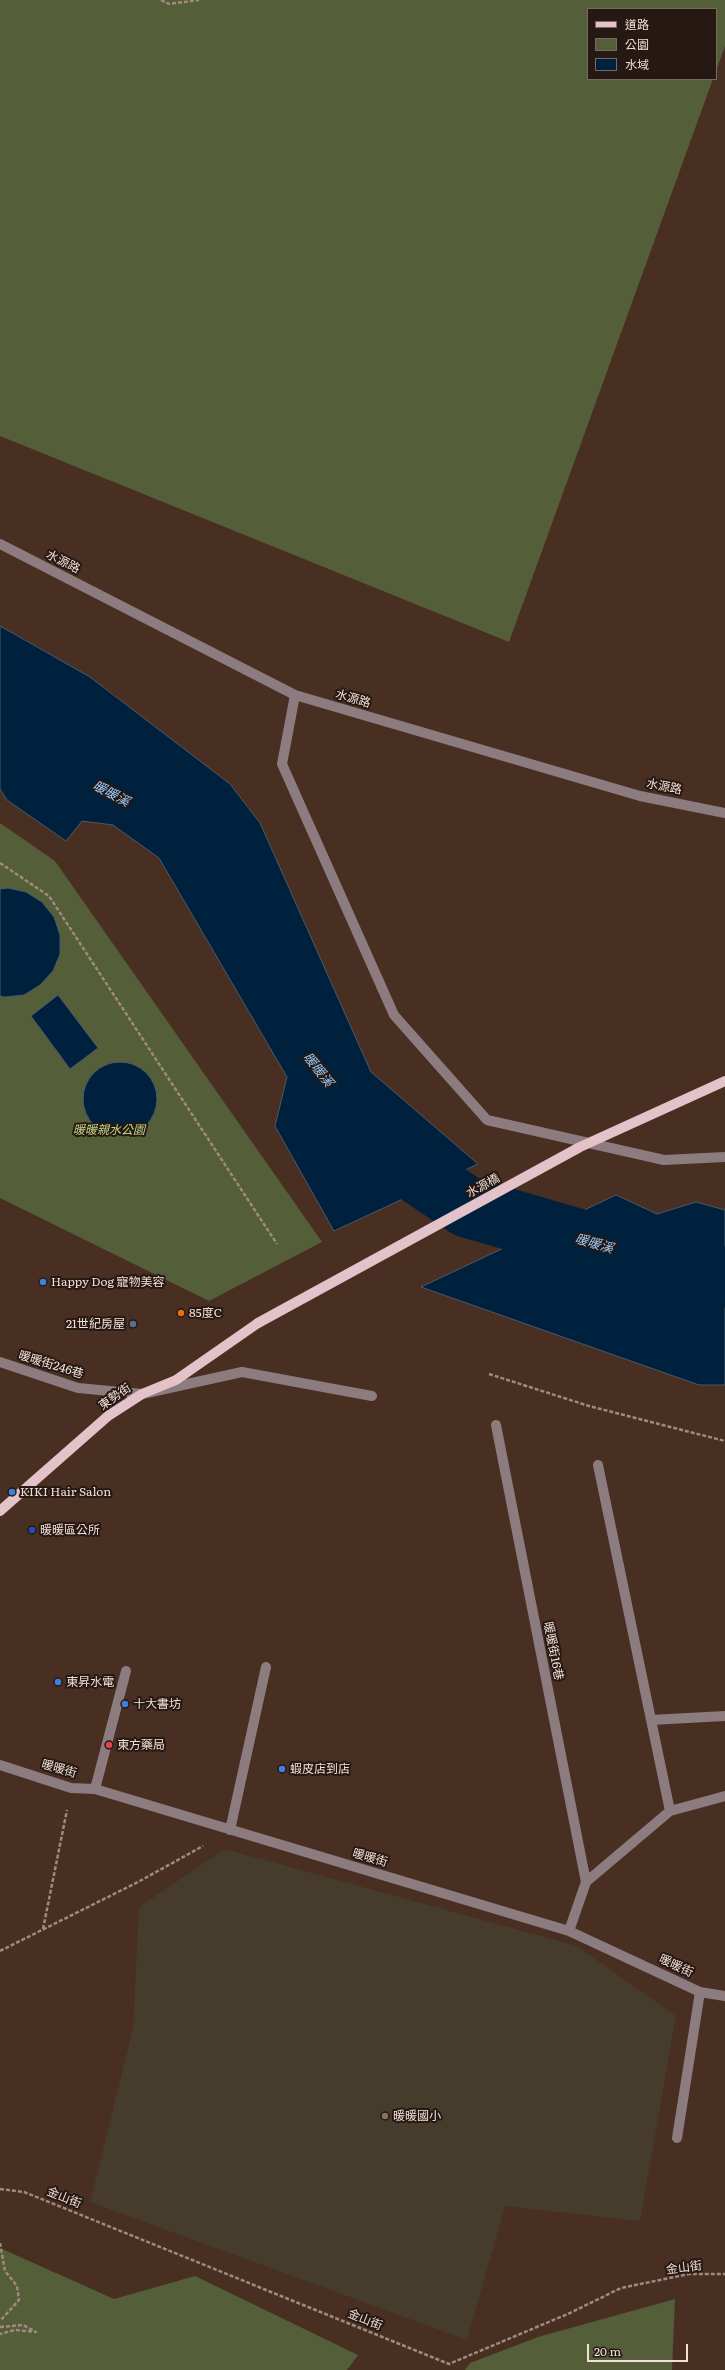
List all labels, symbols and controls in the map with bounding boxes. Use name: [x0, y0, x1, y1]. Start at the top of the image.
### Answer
legend: [587, 8, 717, 80]
text: 道路: [625, 15, 649, 33]
text: 公園: [625, 35, 649, 53]
text: 水域: [625, 55, 649, 73]
street label: 水源路: [44, 547, 82, 577]
street label: 水源路: [334, 687, 372, 711]
street label: 水源路: [645, 776, 683, 798]
water label: 暖暖溪: [90, 778, 132, 810]
water label: 暖暖溪: [300, 1050, 336, 1090]
park label: 暖暖親水公園: [73, 1123, 145, 1137]
street label: 水源橋: [464, 1171, 502, 1201]
water label: 暖暖溪: [573, 1231, 615, 1257]
place label: Happy Dog 寵物美容: [51, 1275, 165, 1289]
marker: Happy Dog 寵物美容: [38, 1277, 48, 1287]
place label: 85度C: [189, 1306, 222, 1320]
marker: 85度C: [176, 1308, 186, 1318]
place label: 21世紀房屋: [66, 1317, 125, 1331]
marker: 21世紀房屋: [128, 1319, 138, 1329]
street label: 暖暖街246巷: [17, 1348, 85, 1382]
street label: 東勢街: [96, 1381, 134, 1413]
place label: KIKI Hair Salon: [20, 1485, 111, 1499]
marker: KIKI Hair Salon: [7, 1487, 17, 1497]
place label: 暖暖區公所: [40, 1523, 100, 1537]
marker: 暖暖區公所: [27, 1525, 37, 1535]
street label: 暖暖街16巷: [540, 1621, 566, 1681]
place label: 東昇水電: [66, 1675, 114, 1689]
marker: 東昇水電: [53, 1677, 63, 1687]
place label: 十大書坊: [133, 1697, 181, 1711]
marker: 十大書坊: [120, 1699, 130, 1709]
place label: 東方藥局: [117, 1738, 165, 1752]
marker: 東方藥局: [104, 1740, 114, 1750]
street label: 暖暖街: [40, 1757, 78, 1781]
place label: 蝦皮店到店: [290, 1762, 350, 1776]
marker: 蝦皮店到店: [277, 1764, 287, 1774]
street label: 暖暖街: [351, 1846, 389, 1870]
street label: 暖暖街: [657, 1952, 695, 1980]
place label: 暖暖國小: [393, 2109, 441, 2123]
marker: 暖暖國小: [380, 2111, 390, 2121]
street label: 金山街: [45, 2185, 83, 2211]
street label: 金山街: [665, 2259, 703, 2277]
street label: 金山街: [346, 2307, 384, 2333]
scale bar: [589, 2336, 690, 2362]
text: 20 m: [594, 2342, 621, 2360]

